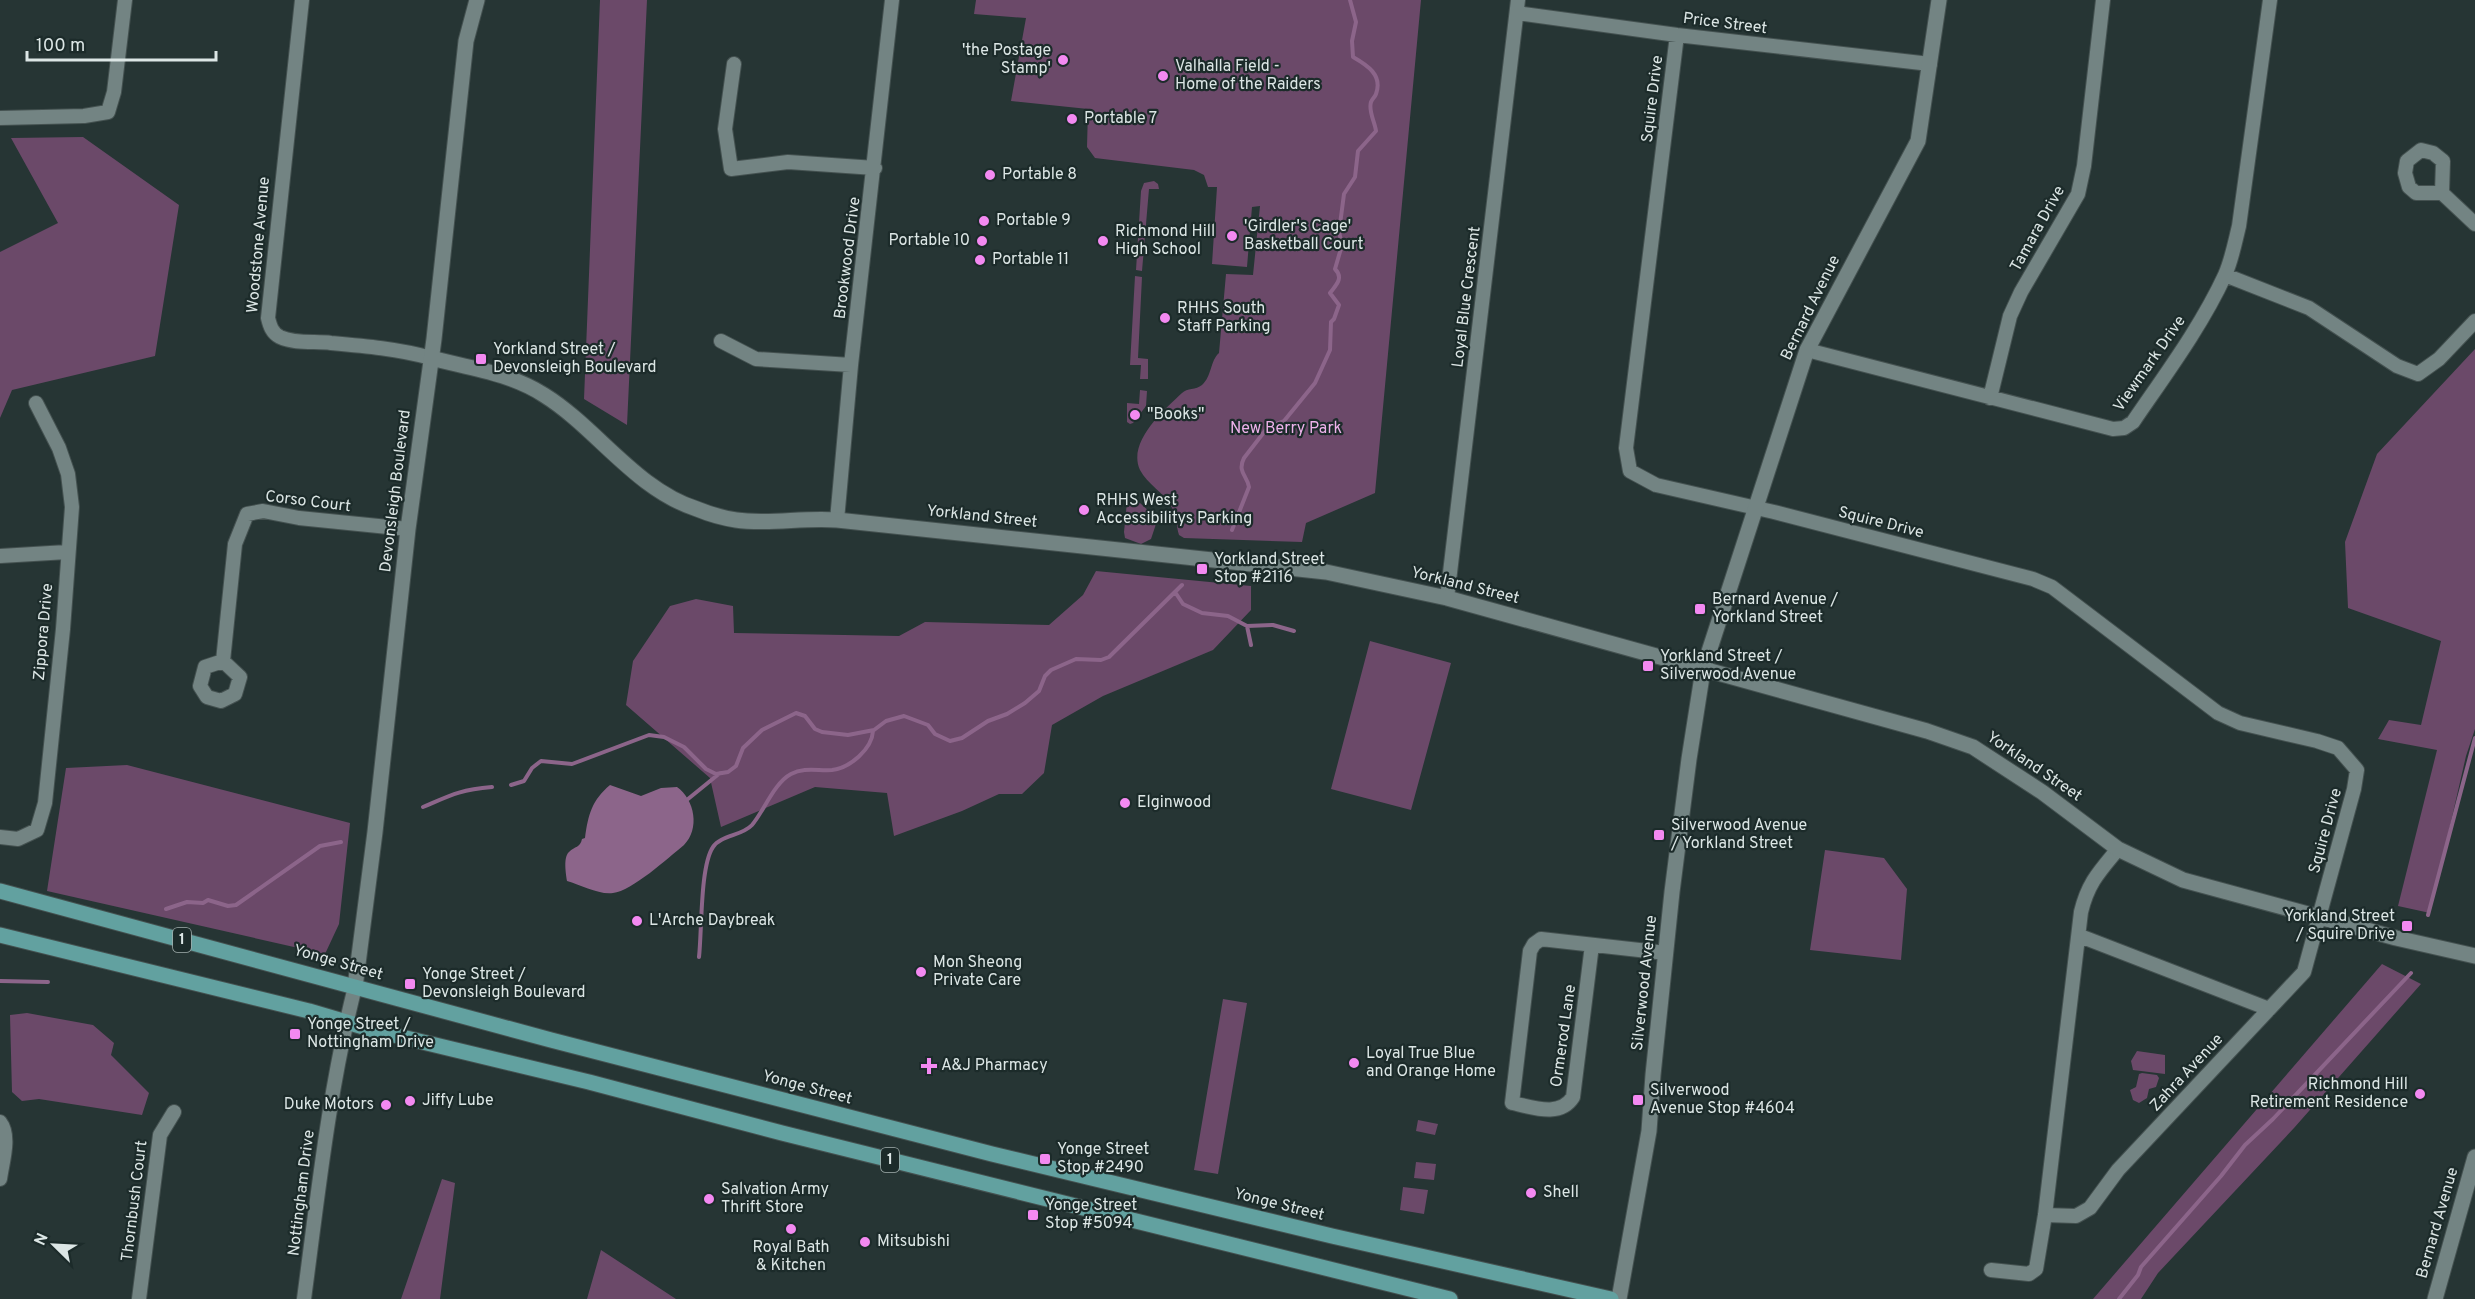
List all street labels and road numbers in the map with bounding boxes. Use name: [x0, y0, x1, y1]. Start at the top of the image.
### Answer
street label: Price Street: [1682, 9, 1768, 39]
street label: Squire Drive: [1638, 54, 1668, 144]
street label: Woodstone Avenue: [243, 176, 275, 314]
street label: Tamara Drive: [2006, 183, 2070, 275]
street label: Brookwood Drive: [831, 196, 865, 320]
street label: Loyal Blue Crescent: [1448, 225, 1486, 369]
street label: Bernard Avenue: [1777, 252, 1845, 364]
street label: Viewmark Drive: [2109, 312, 2191, 416]
street label: Devonsleigh Boulevard: [376, 409, 416, 573]
street label: Corso Court: [264, 487, 352, 517]
street label: Yorkland Street: [926, 501, 1038, 533]
street label: Squire Drive: [1836, 503, 1926, 543]
street label: Yorkland Street: [1409, 563, 1521, 609]
street label: Zippora Drive: [30, 583, 58, 681]
street label: Yorkland Street: [1982, 728, 2086, 806]
street label: Squire Drive: [2305, 786, 2347, 876]
street label: Silverwood Avenue: [1628, 914, 1662, 1052]
road number: 1: [173, 928, 191, 952]
street label: Yonge Street: [291, 941, 385, 985]
street label: Ormerod Lane: [1547, 983, 1581, 1089]
street label: Zahra Avenue: [2146, 1030, 2228, 1116]
street label: Yonge Street: [760, 1066, 854, 1110]
street label: Nottingham Drive: [284, 1129, 320, 1257]
street label: Thornbush Court: [118, 1139, 152, 1263]
road number: 1: [881, 1148, 899, 1172]
street label: Bernard Avenue: [2413, 1165, 2463, 1281]
street label: Yonge Street: [1232, 1184, 1326, 1226]

